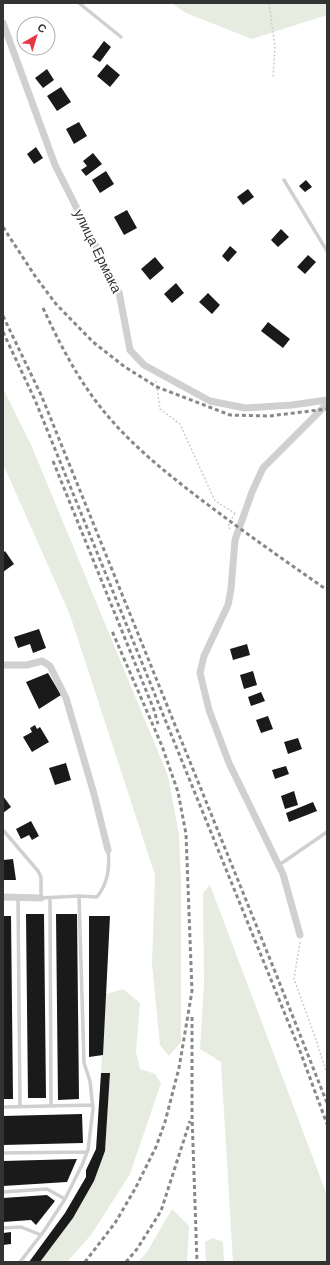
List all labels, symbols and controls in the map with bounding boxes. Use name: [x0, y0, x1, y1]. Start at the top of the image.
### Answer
north arrow: [16, 16, 56, 56]
text: С: [35, 21, 49, 35]
street label: улица Ермака: [71, 207, 125, 296]

